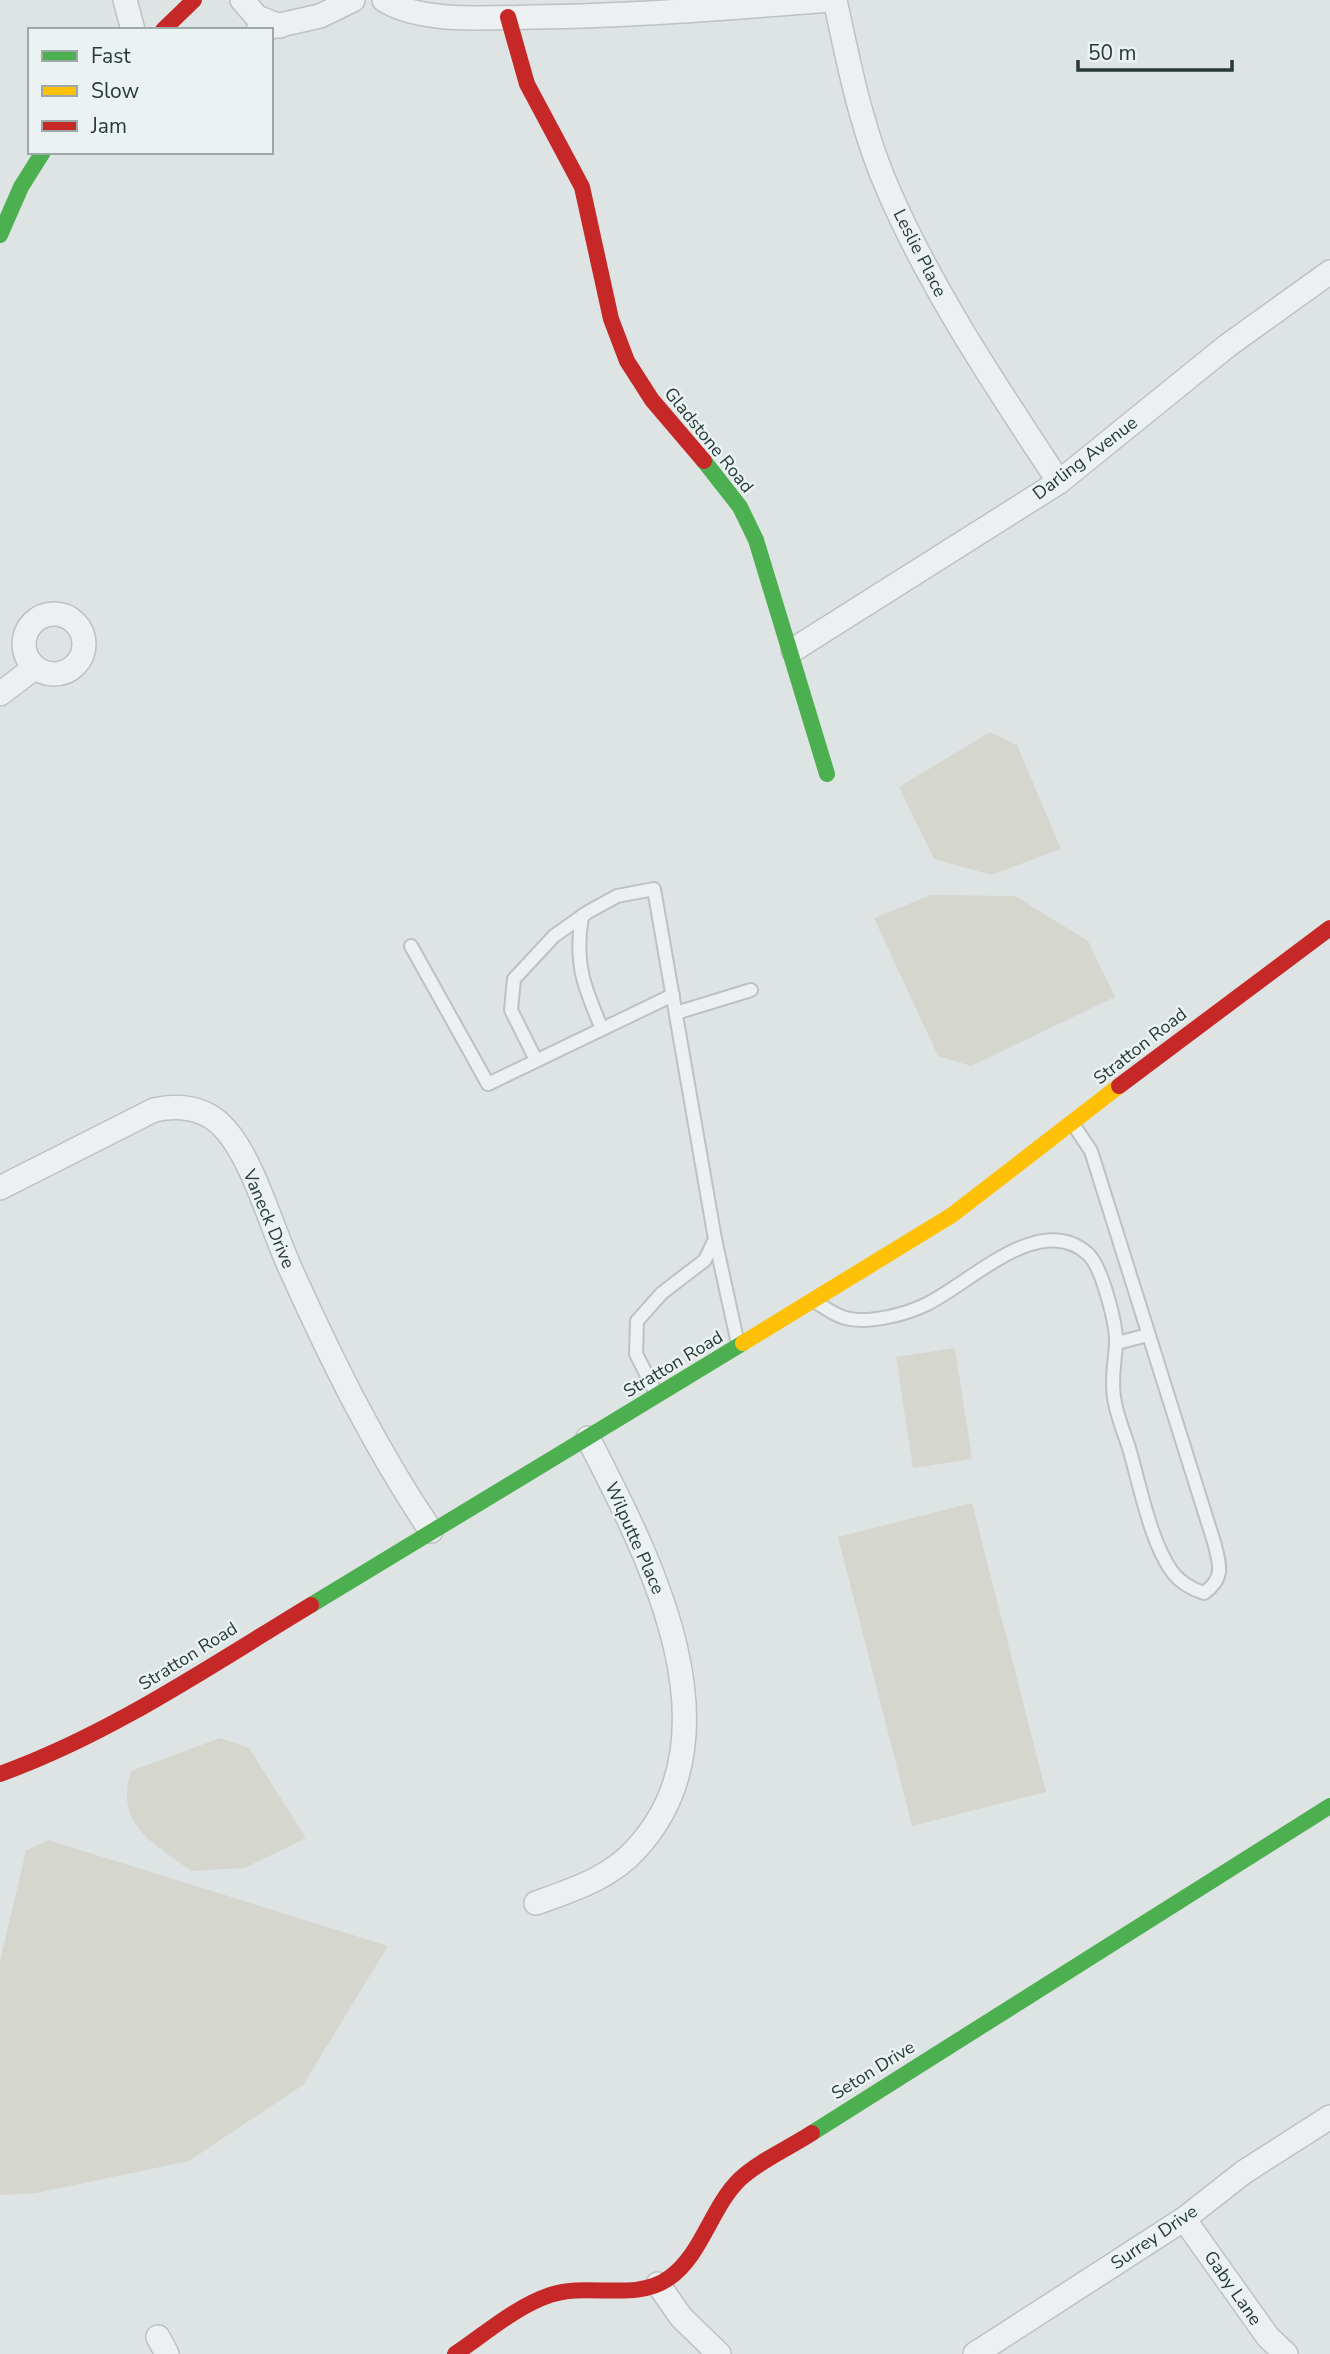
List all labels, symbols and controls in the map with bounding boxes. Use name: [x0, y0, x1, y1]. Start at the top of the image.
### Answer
legend: [28, 28, 273, 154]
scale bar: [1078, 28, 1232, 72]
text: 50 m: [1088, 39, 1137, 67]
text: Fast: [91, 42, 131, 70]
text: Slow: [91, 77, 140, 105]
text: Jam: [90, 112, 127, 140]
street label: Leslie Place: [888, 205, 952, 301]
street label: Gladstone Road: [659, 382, 759, 498]
street label: Darling Avenue: [1028, 411, 1142, 505]
street label: Stratton Road: [1088, 1002, 1192, 1090]
street label: Vaneck Drive: [237, 1165, 301, 1272]
street label: Stratton Road: [619, 1325, 727, 1403]
street label: Wilputte Place: [600, 1478, 670, 1598]
street label: Stratton Road: [134, 1616, 242, 1696]
street label: Seton Drive: [827, 2035, 919, 2105]
street label: Surrey Drive: [1106, 2199, 1202, 2275]
street label: Gaby Lane: [1199, 2246, 1267, 2330]

